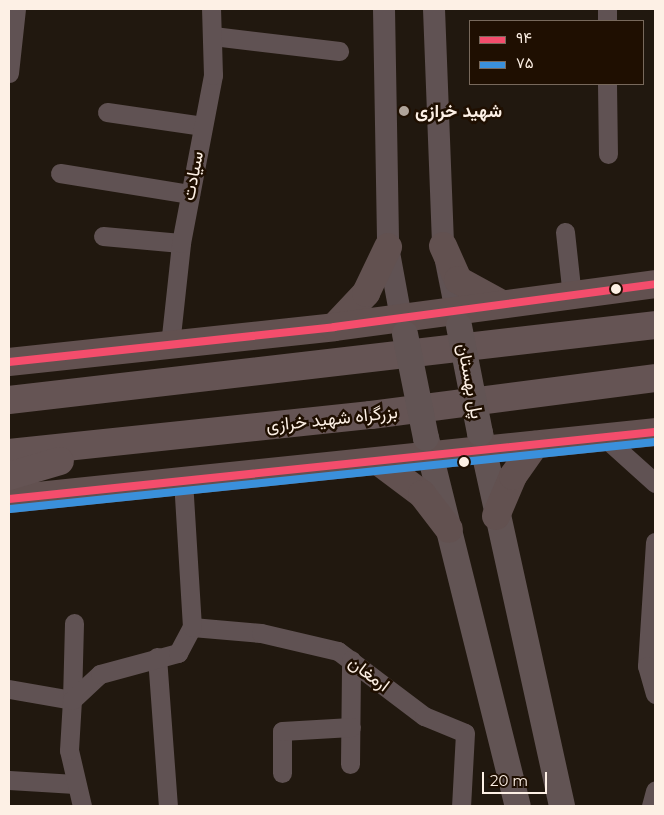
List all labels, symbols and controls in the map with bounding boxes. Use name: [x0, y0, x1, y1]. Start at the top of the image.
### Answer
legend: [469, 20, 644, 85]
text: ۹۴: [516, 28, 532, 47]
text: ۷۵: [516, 53, 534, 72]
place label: شهید خرازی: [415, 100, 502, 122]
marker: شهید خرازی: [397, 104, 411, 118]
street label: سیادت: [178, 150, 208, 202]
unlabelled marker: [611, 284, 621, 294]
street label: پل بهستان: [452, 342, 488, 420]
street label: بزرگراه شهید خرازی: [265, 401, 399, 437]
unlabelled marker: [459, 457, 469, 467]
street label: ارمغان: [344, 652, 394, 696]
scale bar: [484, 762, 549, 794]
text: 20 m: [490, 771, 528, 790]

